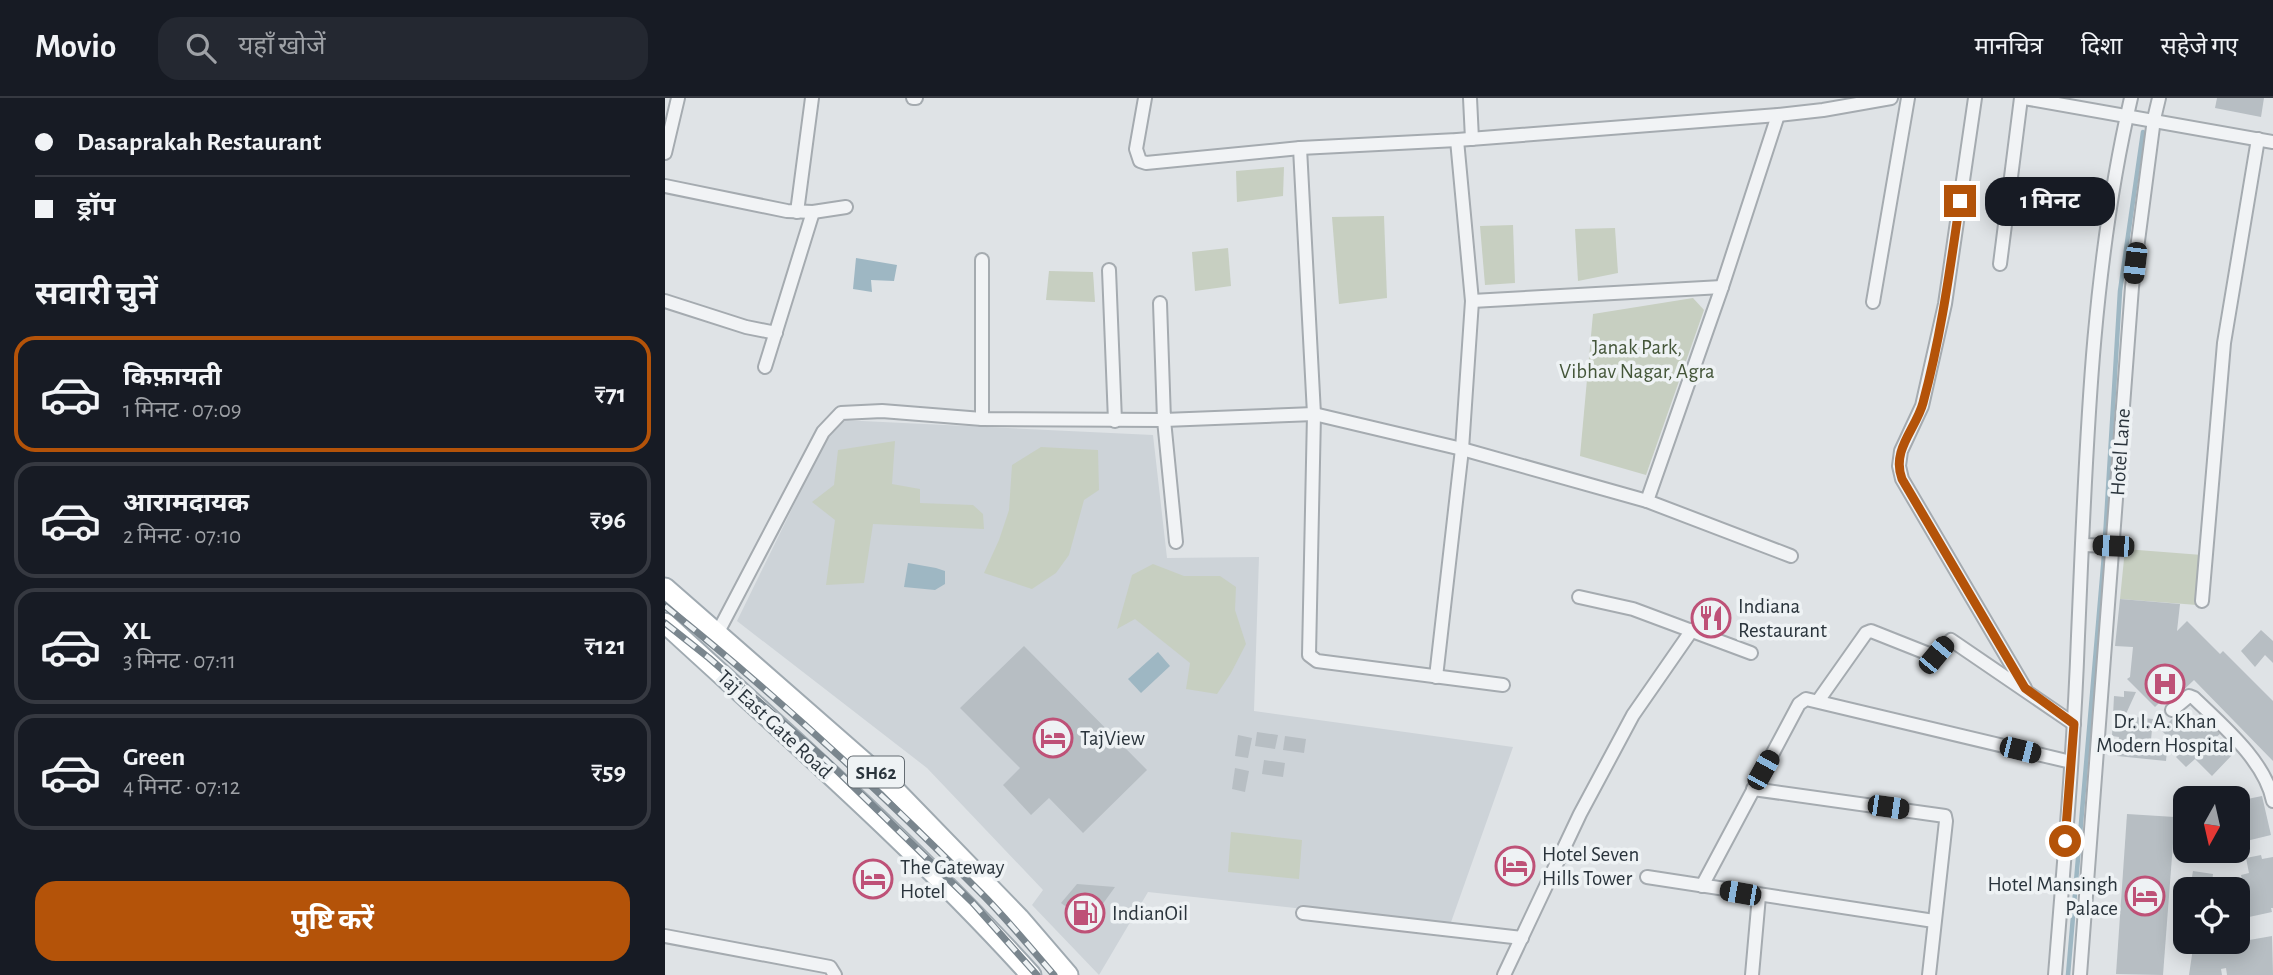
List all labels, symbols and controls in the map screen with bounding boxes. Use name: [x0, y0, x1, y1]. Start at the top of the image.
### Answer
search box: [158, 17, 648, 80]
icon: search: [182, 29, 220, 67]
text: Movio: [35, 31, 116, 64]
text: यहाँ खोजें: [238, 33, 326, 59]
text: मानचित्र: [1974, 35, 2043, 59]
text: दिशा: [2081, 35, 2122, 59]
text: सहेजे गए: [2160, 35, 2238, 59]
text: Dasaprakah Restaurant: [77, 129, 321, 155]
callout: 1 मिनट: [1985, 176, 2114, 226]
route end: [1944, 185, 1976, 217]
text: 1 मिनट: [2020, 190, 2080, 213]
text: ड्रॉप: [77, 194, 115, 220]
car: [2123, 241, 2148, 285]
text: सवारी चुनें: [35, 278, 158, 310]
park label: Janak Park, Vibhav Nagar, Agra: [1559, 337, 1715, 382]
icon: car: [39, 363, 102, 426]
text: किफ़ायती: [123, 364, 222, 390]
text: ₹71: [595, 381, 626, 407]
text: 1 मिनट · 07:09: [123, 399, 242, 422]
street label: Hotel Lane: [2107, 408, 2134, 497]
icon: car: [39, 489, 102, 552]
text: आरामदायक: [123, 490, 249, 516]
text: ₹96: [590, 507, 626, 533]
text: 2 मिनट · 07:10: [123, 525, 241, 548]
car: [2092, 535, 2135, 557]
place label: Indiana Restaurant: [1738, 596, 1827, 641]
restaurant icon: Indiana Restaurant: [1690, 597, 1732, 639]
icon: car: [39, 615, 102, 678]
text: XL: [123, 618, 150, 644]
car: [1915, 632, 1958, 678]
text: ₹121: [584, 633, 626, 659]
text: 3 मिनट · 07:11: [123, 650, 236, 673]
hospital icon: Dr. I. A. Khan Modern Hospital: [2144, 663, 2186, 705]
street label: Taj East Gate Road: [713, 666, 836, 783]
place label: Dr. I. A. Khan Modern Hospital: [2096, 711, 2234, 756]
hotel icon: TajView: [1032, 717, 1074, 759]
place label: TajView: [1080, 728, 1145, 749]
car: [1998, 735, 2043, 765]
icon: car: [39, 741, 102, 804]
text: Green: [123, 744, 185, 770]
car: [1744, 747, 1783, 793]
road number: SH62: [848, 757, 904, 788]
text: ₹59: [591, 759, 626, 785]
text: 4 मिनट · 07:12: [123, 776, 240, 799]
north arrow: [2173, 786, 2251, 863]
map controls: [2173, 786, 2250, 954]
car: [1866, 794, 1911, 820]
route start: [2049, 825, 2081, 857]
place label: Hotel Seven Hills Tower: [1542, 844, 1639, 889]
hotel icon: Hotel Seven Hills Tower: [1494, 845, 1536, 887]
place label: The Gateway Hotel: [900, 857, 1005, 902]
hotel icon: The Gateway Hotel: [852, 858, 894, 900]
place label: Hotel Mansingh Palace: [1987, 874, 2118, 919]
hotel icon: Hotel Mansingh Palace: [2124, 875, 2166, 917]
button: locate: [2173, 877, 2250, 954]
car: [1718, 879, 1763, 907]
button: पुष्टि करें: [35, 881, 630, 961]
fuel station icon: IndianOil: [1064, 892, 1106, 934]
place label: IndianOil: [1112, 903, 1188, 924]

